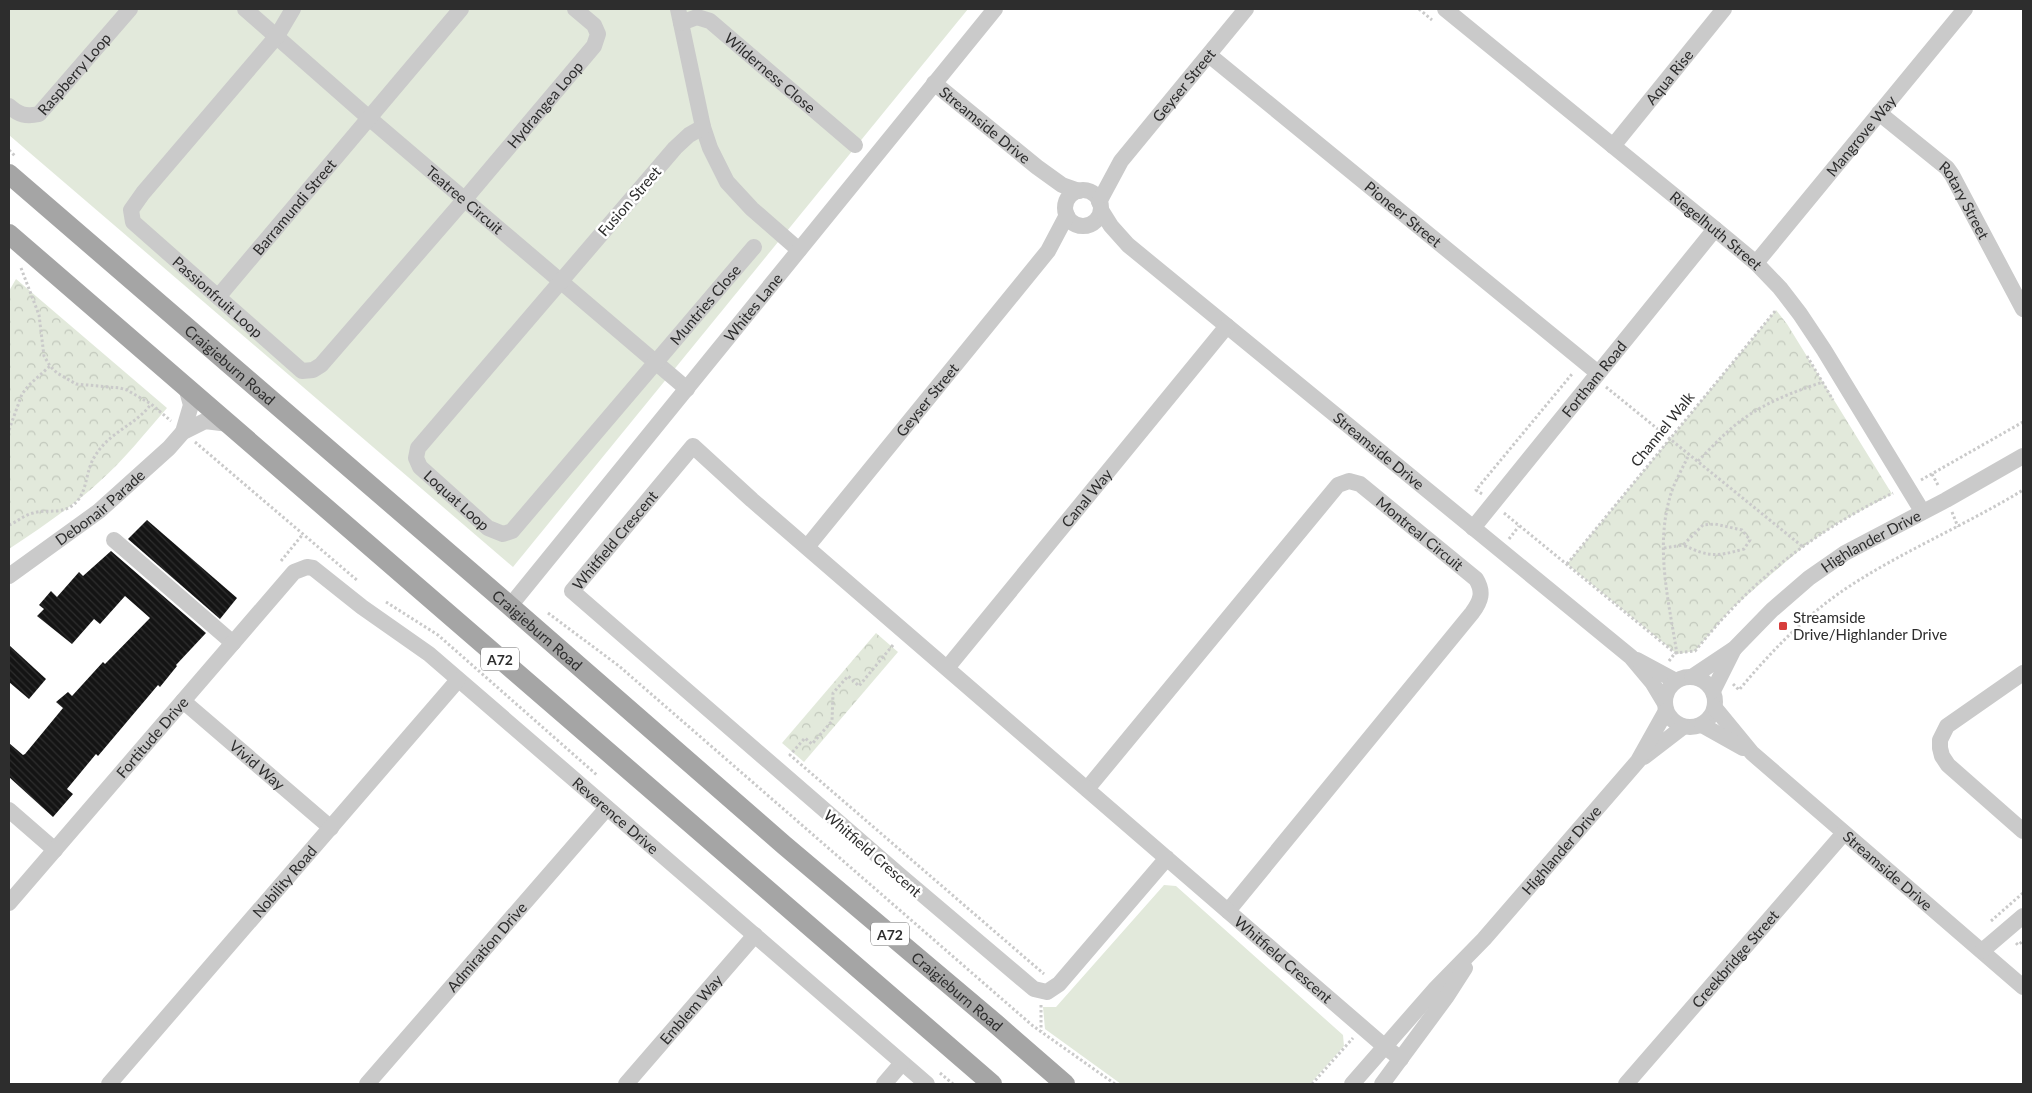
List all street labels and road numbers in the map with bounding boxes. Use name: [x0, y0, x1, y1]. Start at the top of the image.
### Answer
street label: Raspberry Loop: [33, 29, 114, 118]
street label: Wilderness Close: [721, 29, 820, 117]
street label: Geyser Street: [1148, 44, 1219, 125]
street label: Aqua Rise: [1641, 46, 1697, 108]
street label: Hydrangea Loop: [503, 57, 586, 151]
street label: Streamside Drive: [936, 82, 1034, 167]
street label: Mangrove Way: [1822, 91, 1900, 180]
street label: Barramundi Street: [249, 155, 340, 258]
street label: Rotary Street: [1936, 157, 1994, 243]
street label: Teatree Circuit: [422, 162, 508, 238]
street label: Fusion Street: [594, 162, 665, 240]
street label: Pioneer Street: [1361, 177, 1446, 251]
street label: Riegelhuth Street: [1667, 187, 1767, 274]
street label: Passionfruit Loop: [169, 252, 267, 341]
street label: Muntries Close: [666, 261, 744, 348]
street label: Whites Lane: [720, 269, 786, 345]
street label: Craigieburn Road: [181, 321, 279, 409]
street label: Fortham Road: [1558, 337, 1630, 420]
street label: Geyser Street: [892, 359, 962, 440]
street label: Channel Walk: [1626, 388, 1698, 470]
street label: Streamside Drive: [1330, 408, 1428, 493]
street label: Debonair Parade: [52, 465, 148, 549]
street label: Canal Way: [1057, 465, 1116, 531]
street label: Loquat Loop: [421, 466, 493, 534]
street label: Whitfield Crescent: [568, 486, 661, 593]
street label: Montreal Circuit: [1373, 492, 1468, 575]
street label: Highlander Drive: [1817, 506, 1924, 576]
street label: Craigieburn Road: [489, 586, 586, 674]
road number: A72: [481, 648, 519, 671]
street label: Fortitude Drive: [112, 693, 192, 781]
street label: Vivid Way: [226, 736, 289, 794]
street label: Reverence Drive: [569, 773, 663, 857]
street label: Highlander Drive: [1518, 802, 1604, 898]
street label: Whitfield Crescent: [821, 806, 926, 901]
street label: Streamside Drive: [1840, 827, 1936, 914]
street label: Nobility Road: [248, 842, 320, 921]
street label: Admiration Drive: [443, 898, 530, 995]
street label: Creekbridge Street: [1688, 906, 1783, 1011]
street label: Whitfield Crescent: [1231, 912, 1337, 1007]
road number: A72: [871, 922, 909, 946]
street label: Craigieburn Road: [908, 948, 1007, 1035]
street label: Emblem Way: [656, 970, 726, 1048]

